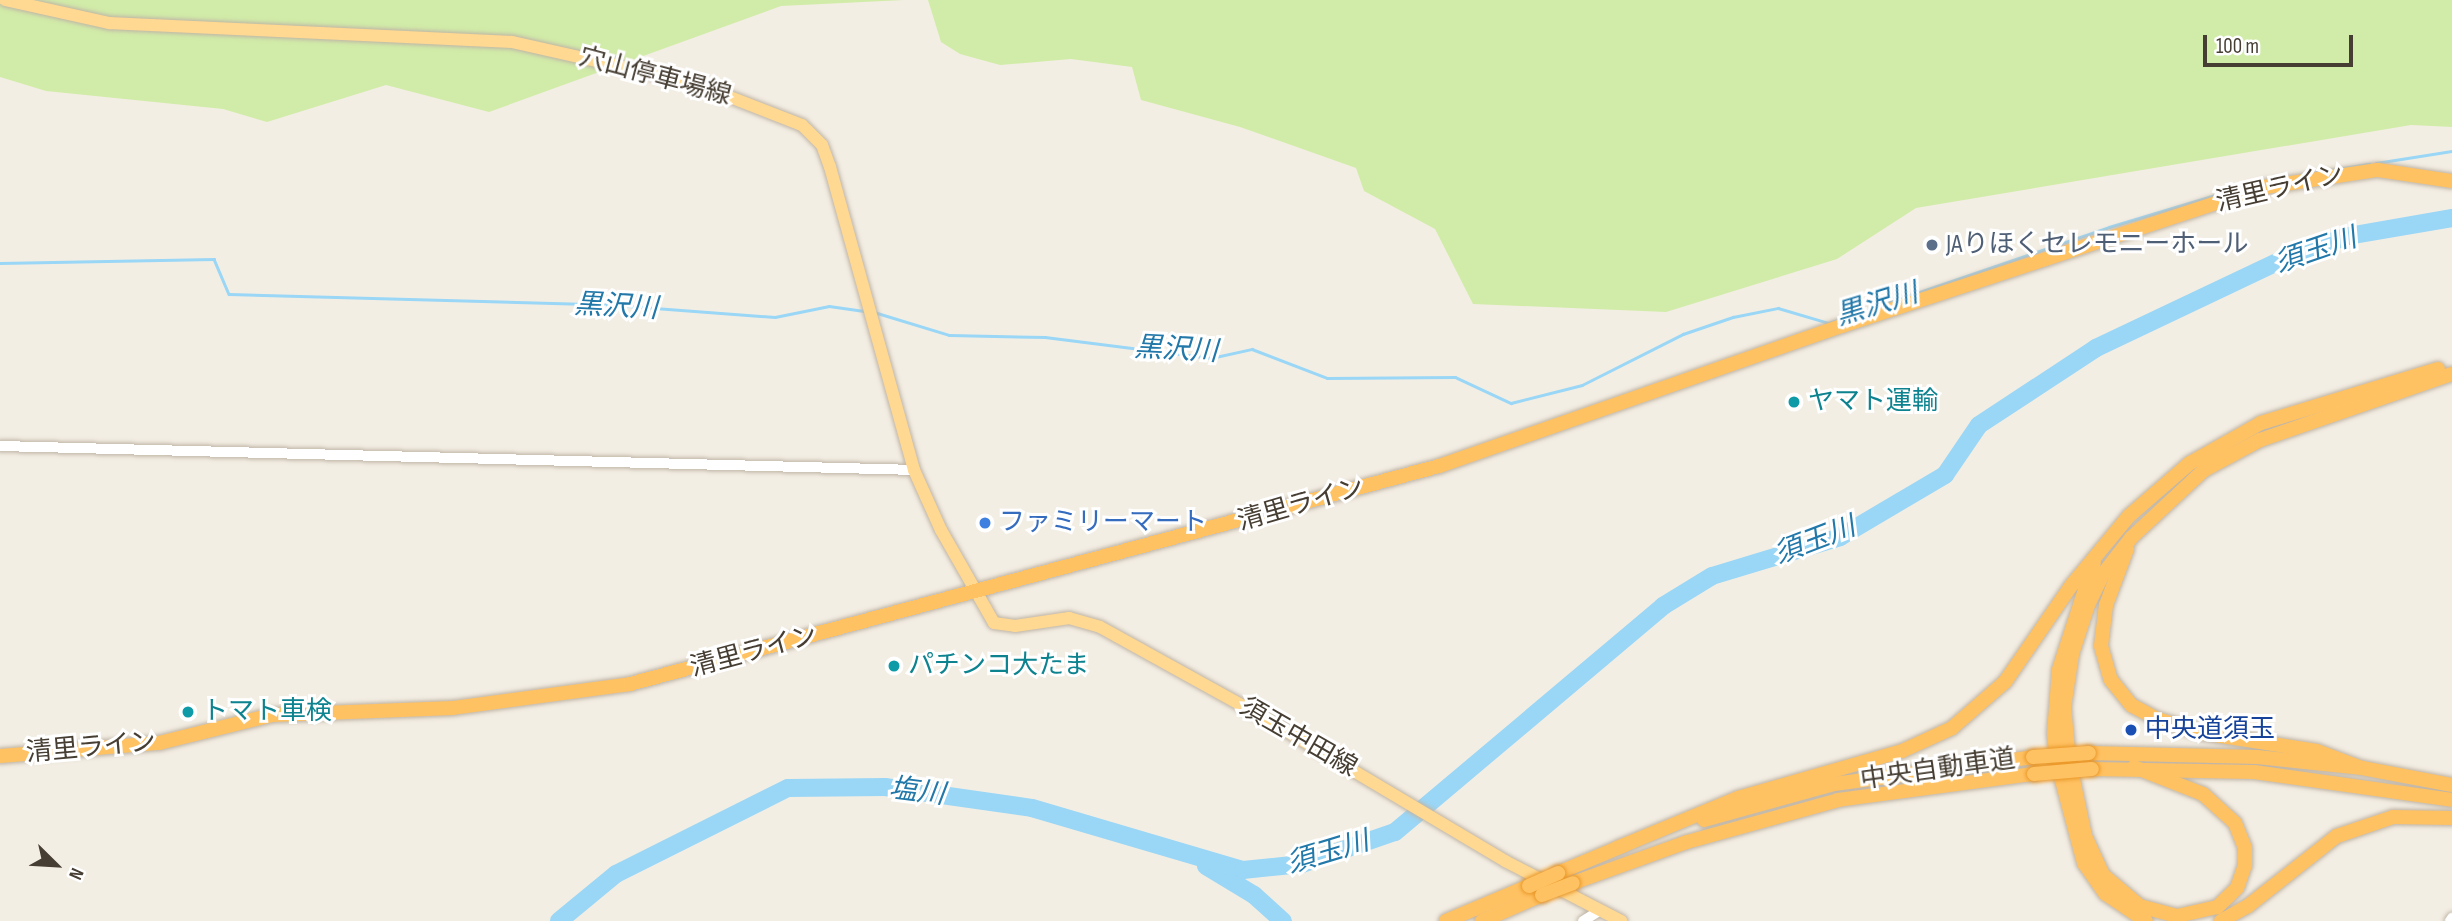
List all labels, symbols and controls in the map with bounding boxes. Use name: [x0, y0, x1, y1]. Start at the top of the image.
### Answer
scale bar: [2207, 21, 2358, 65]
text: 100 m: [2216, 34, 2259, 59]
street label: 穴山停車場線: [576, 42, 734, 112]
street label: 清里ライン: [2213, 159, 2347, 219]
water label: 須玉川: [2271, 221, 2361, 281]
place label: JAりほくセレモニーホール: [1946, 229, 2248, 261]
marker: JAりほくセレモニーホール: [1924, 237, 1940, 253]
water label: 黒沢川: [1832, 277, 1922, 333]
water label: 黒沢川: [573, 288, 659, 326]
water label: 黒沢川: [1133, 331, 1219, 369]
place label: ヤマト運輸: [1808, 386, 1938, 418]
marker: ヤマト運輸: [1786, 394, 1802, 410]
street label: 清里ライン: [1234, 472, 1368, 538]
place label: ファミリーマート: [999, 507, 1207, 539]
water label: 須玉川: [1770, 510, 1860, 572]
marker: ファミリーマート: [977, 515, 993, 531]
street label: 清里ライン: [687, 620, 821, 684]
place label: パチンコ大たま: [908, 650, 1090, 682]
marker: パチンコ大たま: [886, 658, 902, 674]
street label: 須玉中田線: [1234, 692, 1362, 784]
place label: トマト車検: [202, 696, 332, 728]
marker: トマト車検: [180, 704, 196, 720]
place label: 中央道須玉: [2145, 714, 2275, 746]
marker: 中央道須玉: [2123, 722, 2139, 738]
street label: 清里ライン: [25, 727, 157, 769]
street label: 中央自動車道: [1859, 744, 2017, 796]
water label: 塩川: [887, 772, 947, 812]
water label: 須玉川: [1283, 825, 1373, 881]
north arrow: [21, 830, 91, 900]
text: N: [63, 864, 88, 883]

